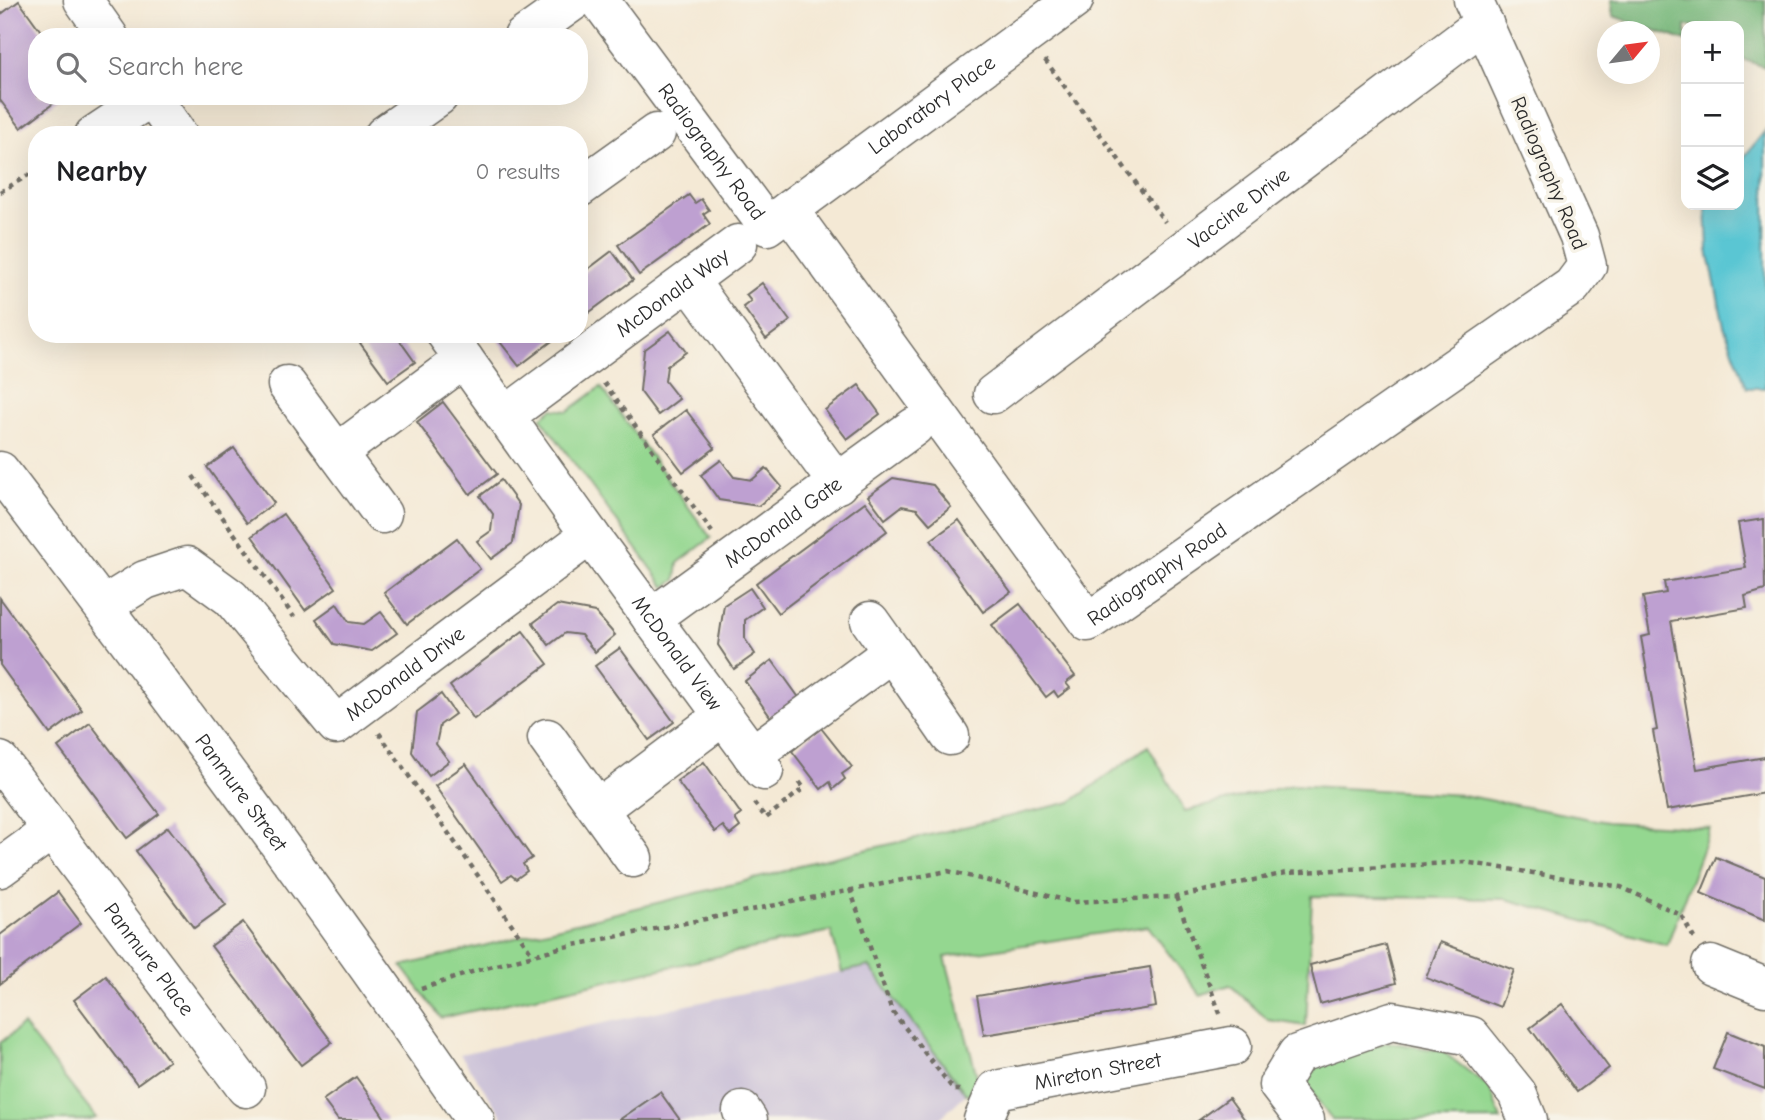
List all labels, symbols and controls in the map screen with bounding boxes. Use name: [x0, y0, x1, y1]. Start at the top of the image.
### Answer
north arrow: [1597, 21, 1660, 84]
map controls: [1681, 21, 1744, 210]
button: +: [1681, 21, 1744, 84]
search box: [28, 28, 588, 105]
icon: search: [52, 48, 90, 86]
street label: Laboratory Place: [864, 50, 1000, 159]
text: Search here: [108, 52, 243, 82]
street label: Radiography Road: [653, 79, 770, 225]
button: −: [1681, 84, 1744, 147]
street label: Radiography Road: [1506, 93, 1592, 253]
button: layers: [1681, 147, 1744, 210]
text: Nearby: [56, 154, 147, 189]
text: 0 results: [476, 158, 560, 185]
street label: Vaccine Drive: [1183, 162, 1294, 254]
street label: McDonald Way: [611, 243, 734, 342]
street label: McDonald Gate: [720, 472, 846, 573]
street label: Radiography Road: [1083, 517, 1231, 631]
street label: McDonald View: [627, 591, 727, 715]
street label: McDonald Drive: [341, 621, 469, 726]
street label: Panmure Street: [190, 729, 293, 857]
street label: Panmure Place: [99, 898, 199, 1020]
street label: Mireton Street: [1032, 1047, 1164, 1095]

